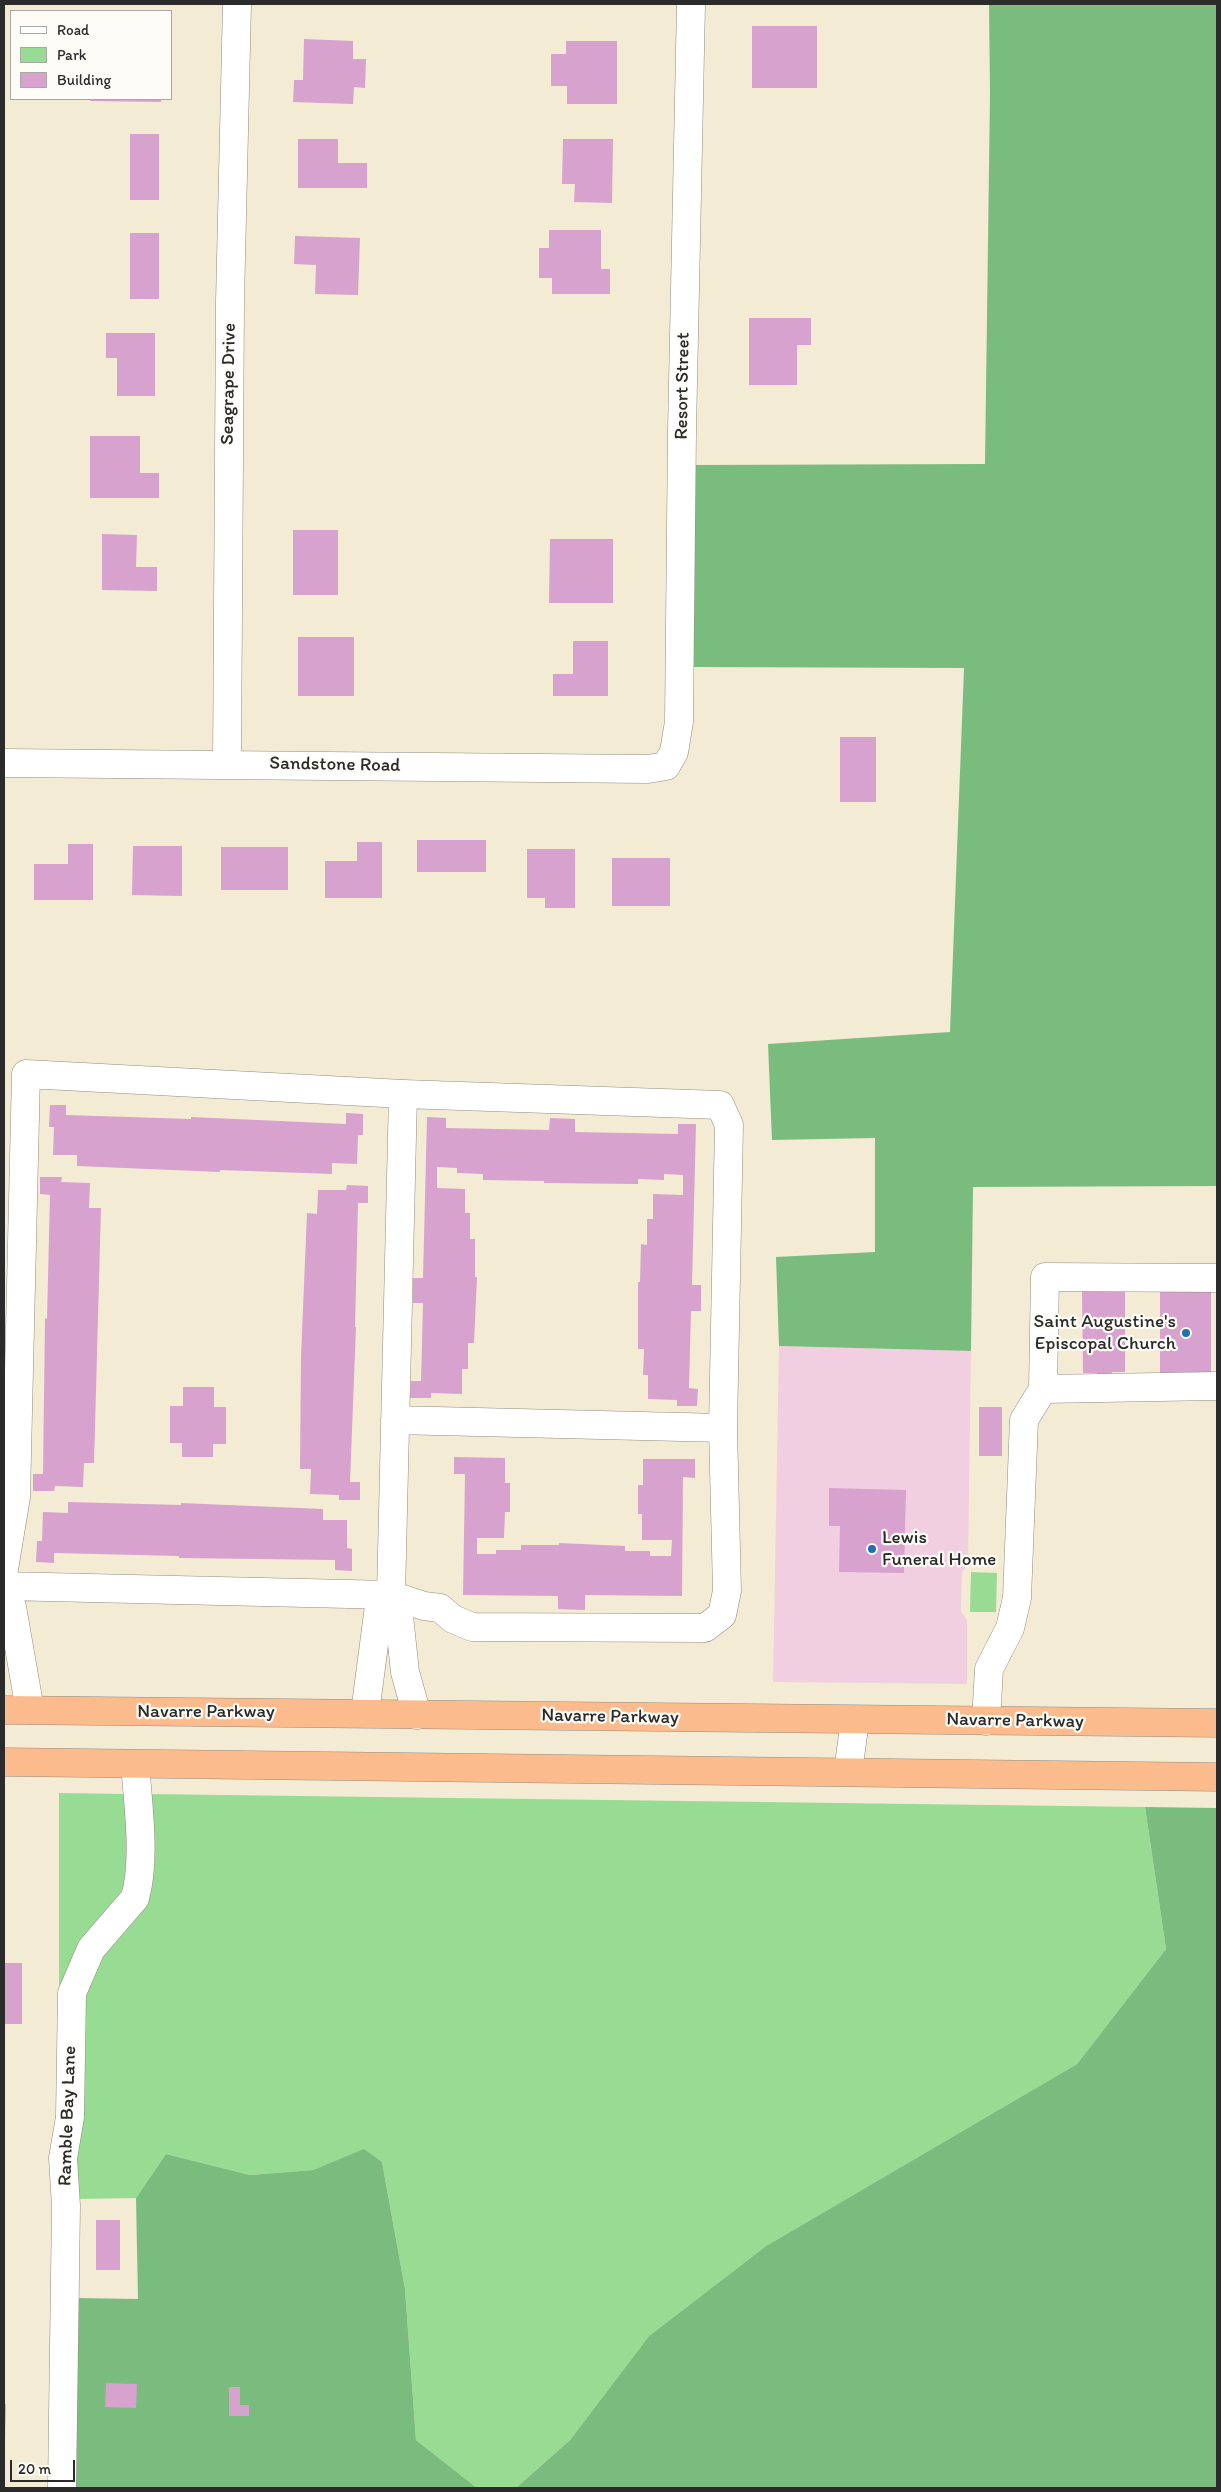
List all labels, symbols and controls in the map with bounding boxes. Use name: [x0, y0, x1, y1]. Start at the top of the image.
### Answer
legend: [10, 10, 172, 100]
text: Road: [57, 21, 89, 39]
text: Park: [57, 46, 87, 64]
text: Building: [57, 71, 111, 89]
street label: Seagrape Drive: [217, 323, 241, 445]
street label: Resort Street: [671, 332, 695, 440]
street label: Sandstone Road: [269, 752, 401, 778]
place label: Saint Augustine's Episcopal Church: [1034, 1311, 1176, 1355]
marker: Saint Augustine's Episcopal Church: [1180, 1327, 1192, 1339]
place label: Lewis Funeral Home: [882, 1527, 996, 1571]
marker: Lewis Funeral Home: [866, 1543, 878, 1555]
street label: Navarre Parkway: [137, 1701, 275, 1723]
street label: Navarre Parkway: [541, 1704, 679, 1730]
street label: Navarre Parkway: [946, 1708, 1084, 1734]
street label: Ramble Bay Lane: [54, 2045, 82, 2187]
scale bar: [12, 2450, 78, 2482]
text: 20 m: [18, 2460, 51, 2478]

